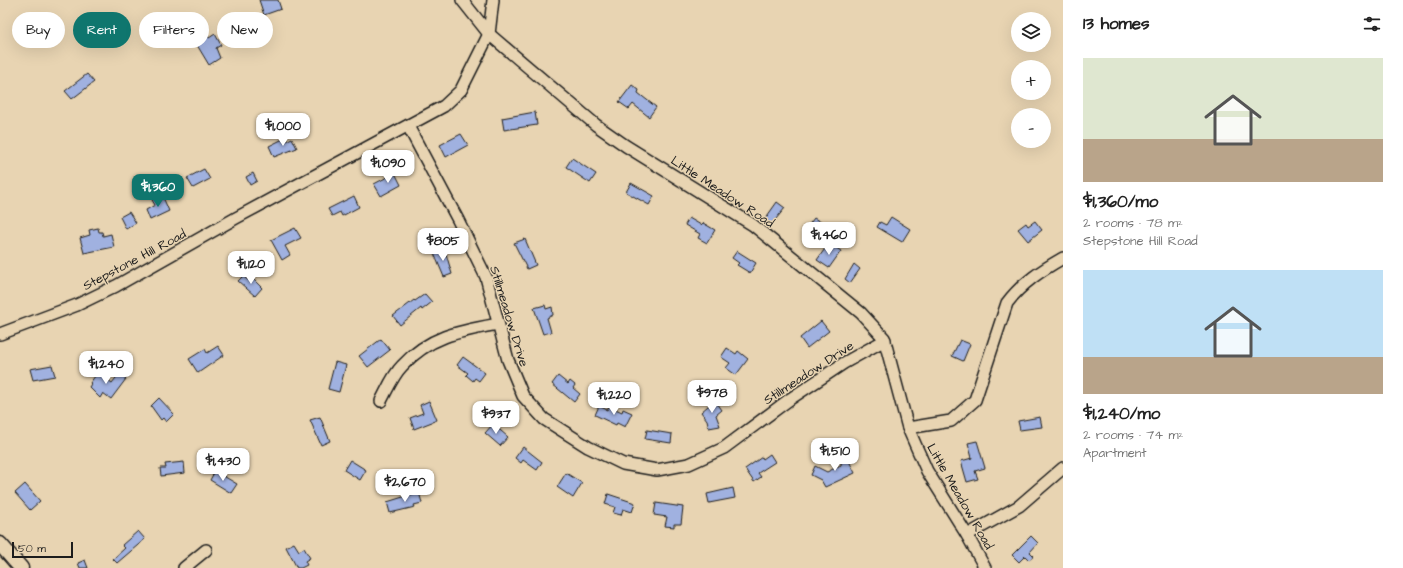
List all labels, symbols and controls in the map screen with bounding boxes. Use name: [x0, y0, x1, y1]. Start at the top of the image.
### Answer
chip: Buy: [12, 12, 65, 48]
chip: Rent: [73, 12, 131, 48]
chip: Filters: [139, 12, 209, 48]
chip: New: [217, 12, 273, 48]
map controls: [1011, 12, 1051, 148]
button: layers: [1011, 12, 1051, 52]
text: 13 homes: [1083, 12, 1150, 36]
icon: filters: [1361, 13, 1383, 35]
button: +: [1011, 60, 1051, 100]
icon: home: [1197, 84, 1269, 156]
button: −: [1011, 108, 1051, 148]
pin: $1,000: [250, 113, 316, 147]
text: $1,000: [265, 117, 301, 135]
pin: $1,090: [355, 150, 421, 184]
street label: Little Meadow Road: [667, 152, 778, 232]
text: $1,090: [370, 154, 406, 172]
pin: $1,360: [125, 174, 191, 208]
text: $1,360: [141, 178, 175, 196]
text: $1,360/mo: [1083, 190, 1158, 214]
text: 2 rooms · 78 m²: [1083, 214, 1183, 232]
pin: $1,460: [796, 222, 862, 256]
street label: Stepstone Hill Road: [80, 225, 190, 295]
text: $1,460: [811, 226, 847, 244]
pin: $805: [419, 228, 467, 262]
text: $805: [426, 232, 460, 250]
text: Stepstone Hill Road: [1083, 232, 1198, 250]
pin: $1,120: [218, 251, 284, 285]
text: $1,120: [237, 255, 265, 273]
street label: Stillmeadow Drive: [485, 264, 533, 369]
icon: home: [1197, 296, 1269, 368]
street label: Stillmeadow Drive: [760, 337, 857, 409]
pin: $1,240: [73, 351, 139, 385]
text: $1,240: [88, 355, 124, 373]
pin: $978: [688, 380, 736, 414]
pin: $1,220: [581, 382, 647, 416]
text: $978: [696, 384, 728, 402]
text: $1,220: [597, 386, 631, 404]
pin: $937: [472, 401, 520, 435]
text: $1,240/mo: [1083, 402, 1160, 426]
text: $937: [481, 405, 511, 423]
text: 2 rooms · 74 m²: [1083, 426, 1183, 444]
pin: $1,510: [802, 438, 868, 472]
street label: Little Meadow Road: [922, 440, 998, 553]
text: $1,510: [820, 442, 850, 460]
text: Apartment: [1083, 444, 1147, 462]
pin: $1,430: [190, 448, 256, 482]
text: $1,430: [206, 452, 240, 470]
pin: $2,670: [372, 469, 438, 503]
text: $2,670: [384, 473, 426, 491]
scale bar: [12, 540, 73, 559]
text: 50 m: [18, 541, 46, 556]

